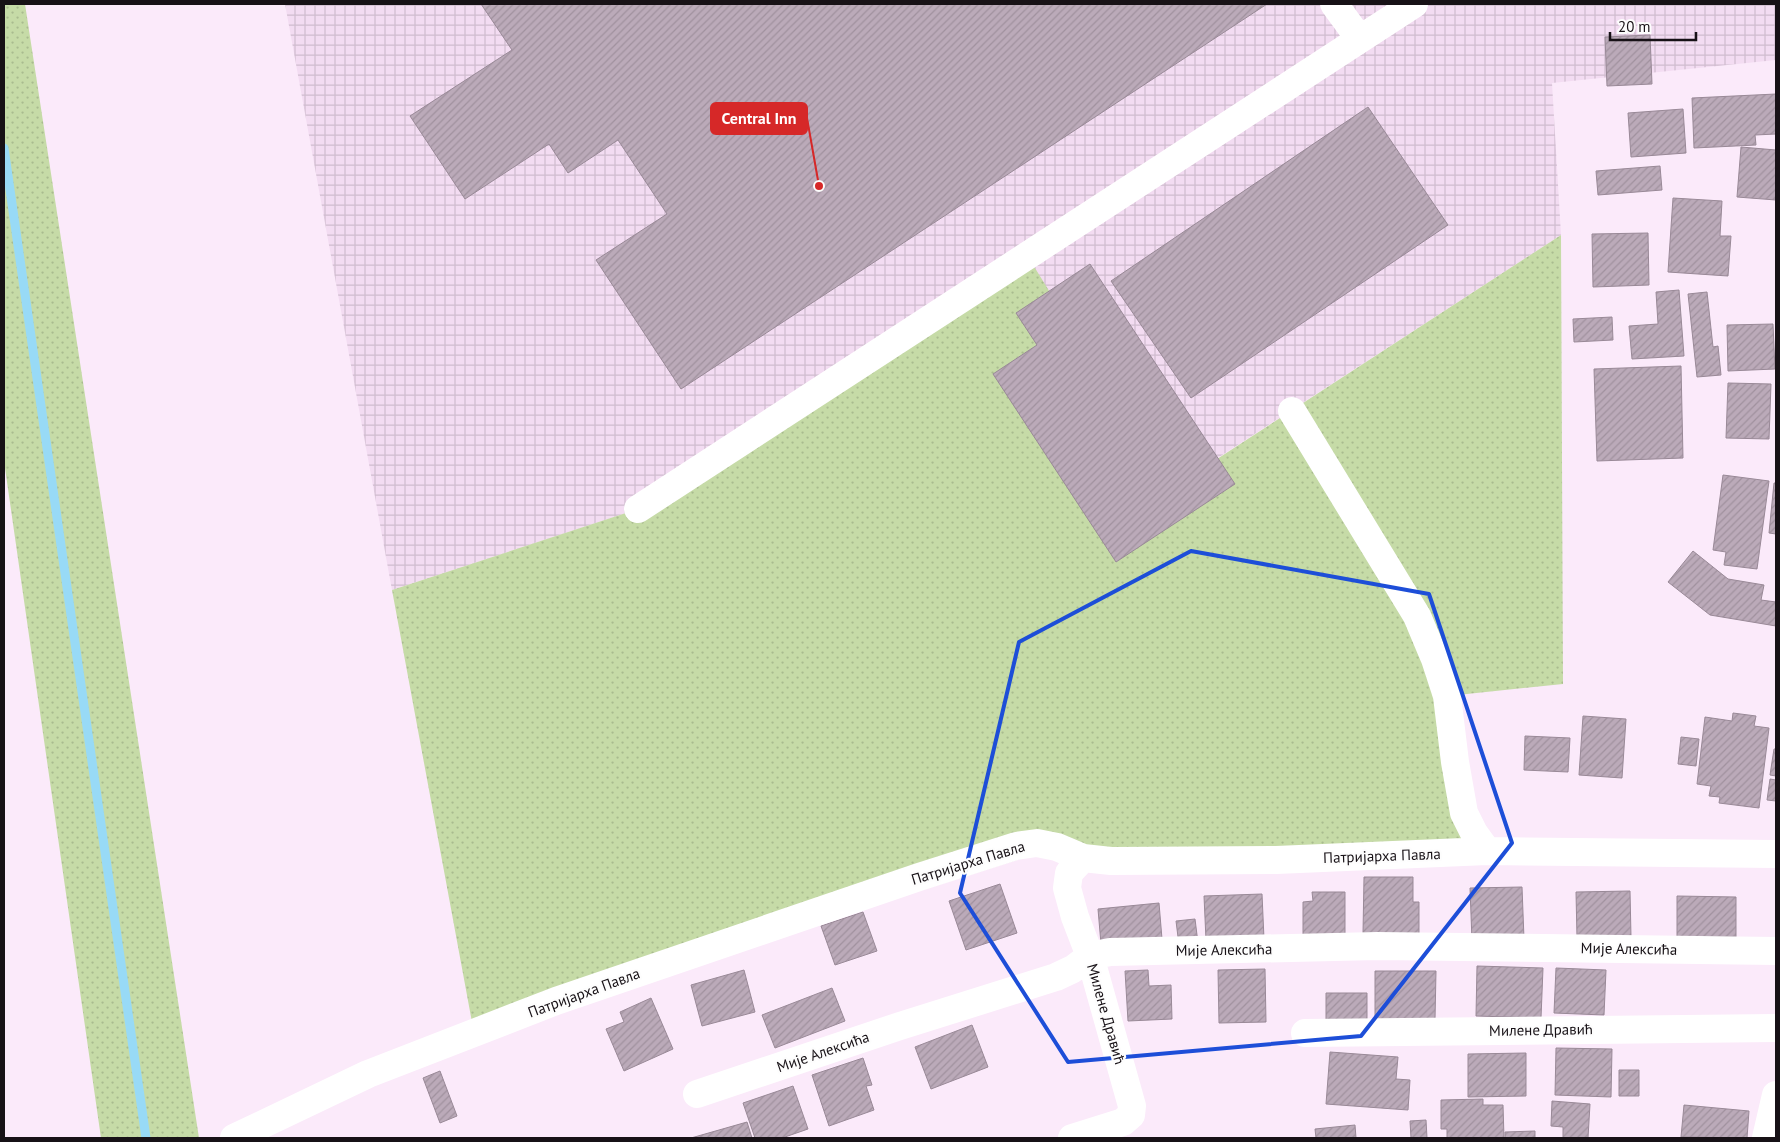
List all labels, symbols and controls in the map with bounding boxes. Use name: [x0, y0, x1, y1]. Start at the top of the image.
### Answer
scale bar: [1610, 10, 1696, 42]
text: 20 m: [1618, 17, 1651, 36]
callout: Central Inn: [711, 103, 807, 134]
text: Central Inn: [721, 108, 797, 128]
street label: Патријарха Павла: [909, 836, 1027, 889]
street label: Патријарха Павла: [1323, 844, 1441, 867]
street label: Мије Алексића: [1581, 938, 1678, 959]
street label: Мије Алексића: [1175, 939, 1272, 960]
street label: Милене Дравић: [1083, 961, 1130, 1066]
street label: Патријарха Павла: [525, 963, 642, 1022]
street label: Милене Дравић: [1489, 1019, 1593, 1040]
street label: Мије Алексића: [774, 1027, 872, 1076]

